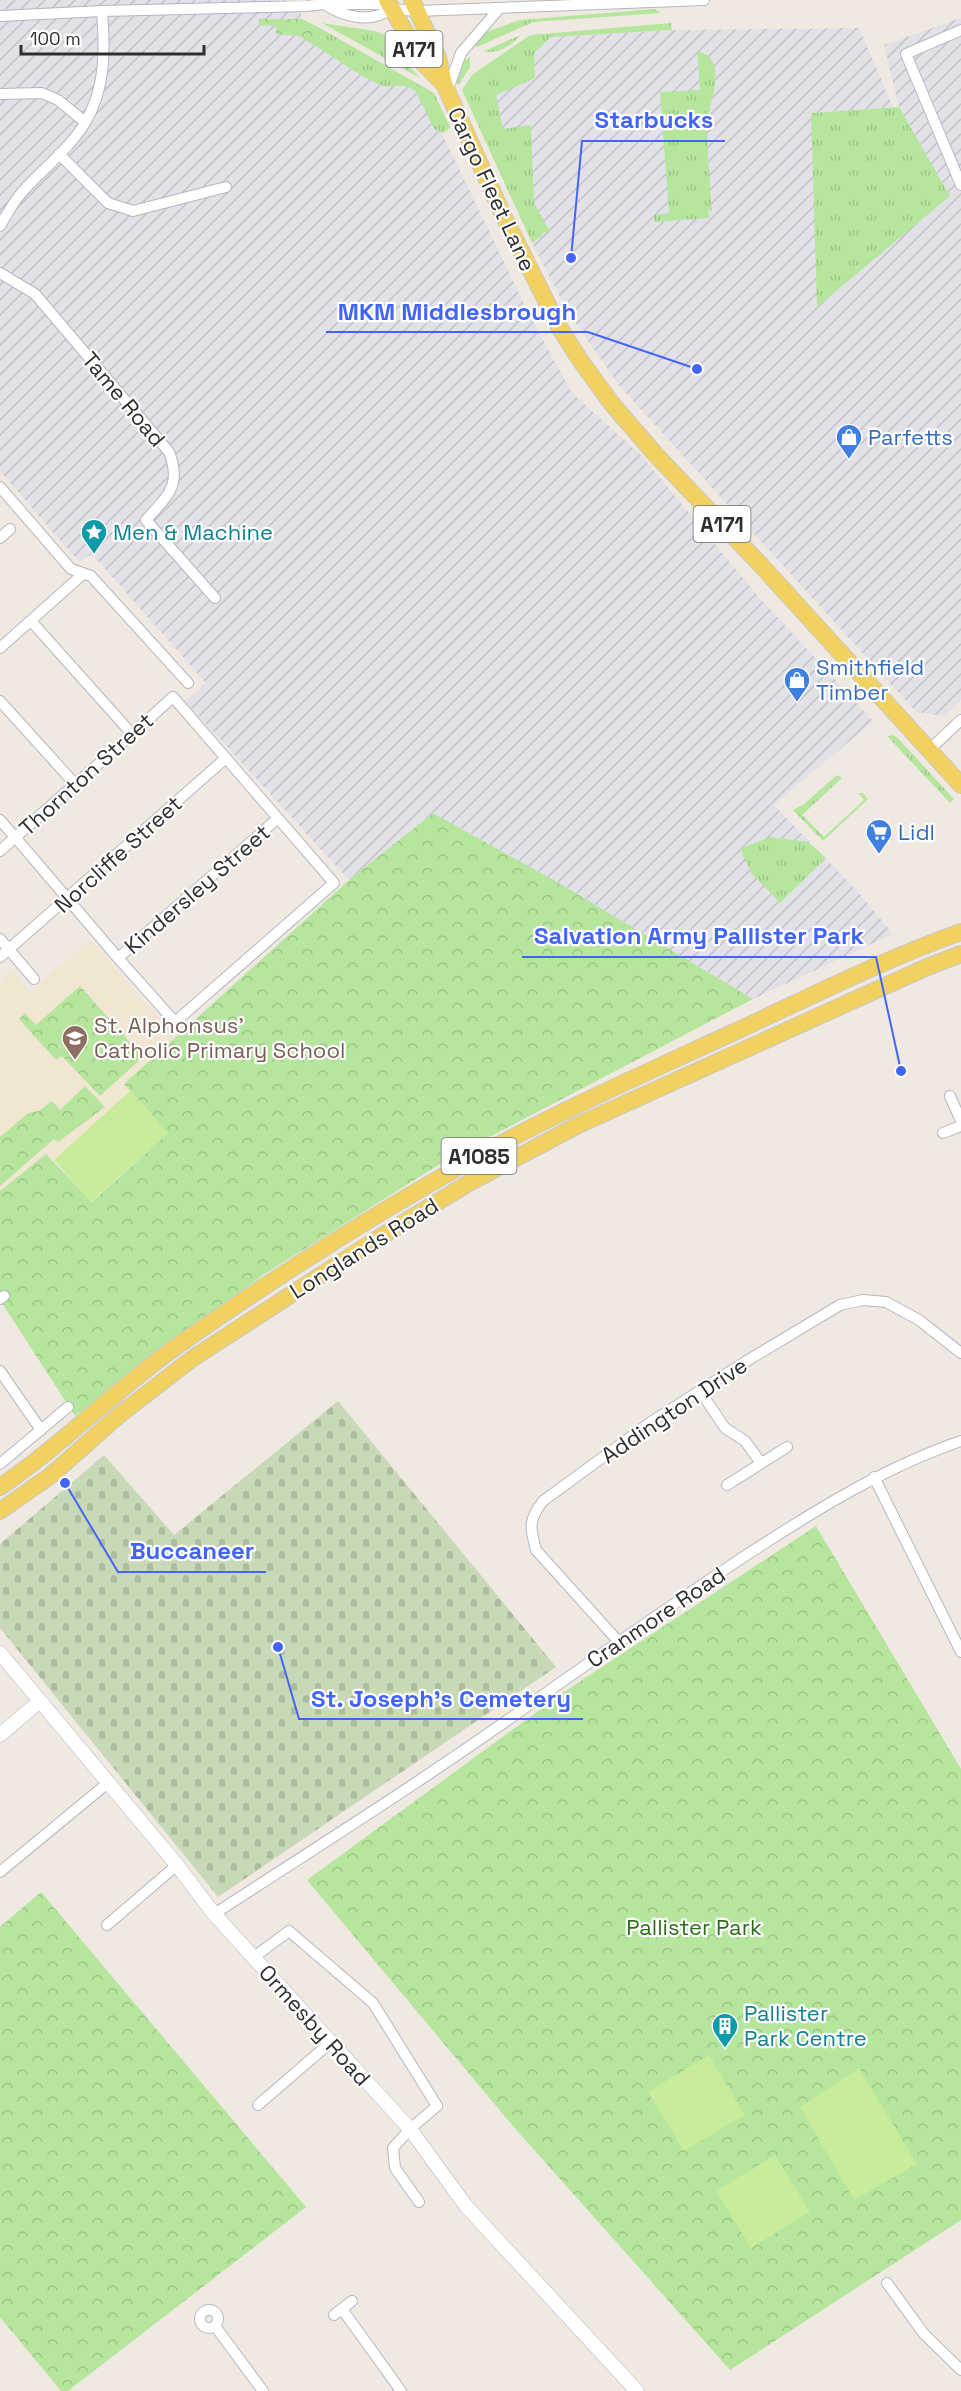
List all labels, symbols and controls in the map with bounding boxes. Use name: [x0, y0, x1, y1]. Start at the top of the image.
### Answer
scale bar: [21, 18, 204, 56]
text: 100 m: [30, 27, 81, 50]
road number: A171: [386, 31, 442, 67]
callout: Starbucks: [582, 99, 725, 141]
street label: Cargo Fleet Lane: [442, 102, 542, 276]
text: Starbucks: [595, 104, 713, 135]
callout: MKM Middlesbrough: [326, 290, 588, 332]
text: MKM Middlesbrough: [338, 296, 576, 327]
street label: Tame Road: [76, 346, 172, 452]
shop icon: Parfetts: [834, 422, 864, 460]
place label: Parfetts: [868, 423, 953, 451]
road number: A171: [694, 506, 750, 542]
place icon: Men & Machine: [79, 517, 109, 555]
place label: Men & Machine: [113, 518, 273, 546]
place label: Smithfield Timber: [816, 653, 924, 706]
shop icon: Smithfield Timber: [782, 665, 812, 703]
street label: Thornton Street: [13, 706, 159, 842]
street label: Norcliffe Street: [48, 789, 188, 919]
supermarket icon: Lidl: [864, 817, 894, 855]
street label: Kindersley Street: [118, 818, 276, 960]
place label: Lidl: [898, 818, 935, 846]
callout: Salvation Army Pallister Park: [522, 915, 876, 957]
text: Salvation Army Pallister Park: [534, 920, 864, 951]
place label: St. Alphonsus' Catholic Primary School: [94, 1011, 345, 1064]
school or university icon: St. Alphonsus' Catholic Primary School: [60, 1023, 90, 1061]
road number: A1085: [442, 1138, 516, 1174]
street label: Longlands Road: [284, 1191, 444, 1305]
street label: Addington Drive: [596, 1351, 752, 1469]
callout: Buccaneer: [118, 1530, 266, 1572]
text: Buccaneer: [130, 1535, 254, 1566]
street label: Cranmore Road: [581, 1560, 731, 1674]
callout: St. Joseph's Cemetery: [299, 1677, 583, 1719]
text: St. Joseph's Cemetery: [311, 1683, 571, 1714]
park label: Pallister Park: [626, 1913, 762, 1941]
street label: Ormesby Road: [253, 1958, 377, 2092]
place label: Pallister Park Centre: [744, 1999, 867, 2052]
building icon: Pallister Park Centre: [710, 2011, 740, 2049]

